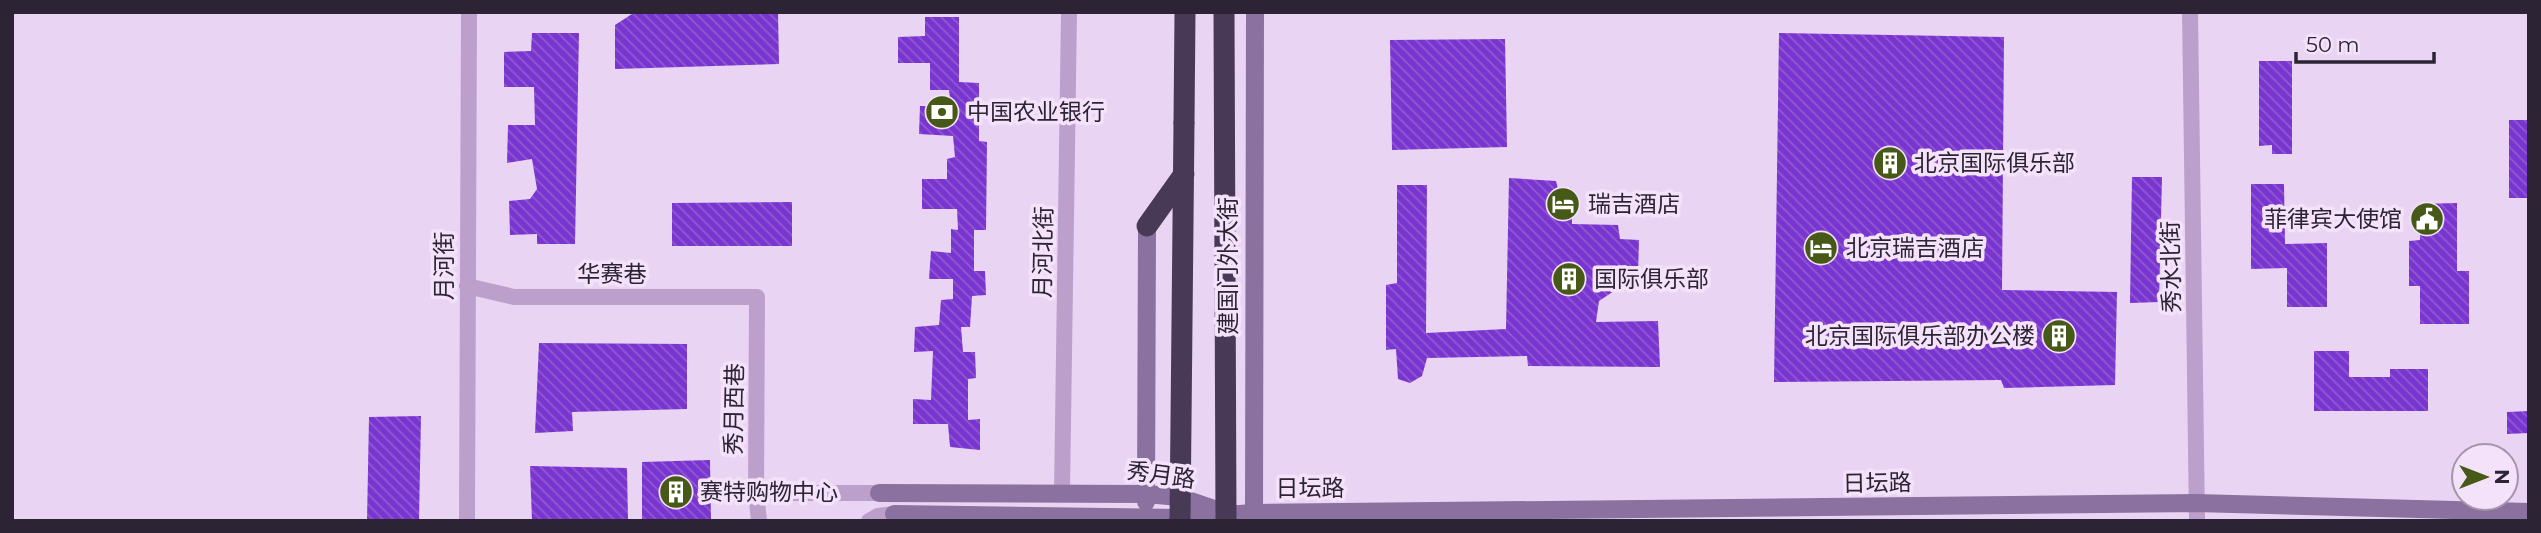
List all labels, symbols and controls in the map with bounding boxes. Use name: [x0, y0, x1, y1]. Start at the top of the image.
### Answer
scale bar: [2296, 21, 2434, 65]
text: 50 m: [2306, 32, 2360, 57]
bank icon: 中国农业银行: [923, 93, 961, 131]
place label: 中国农业银行: [967, 98, 1105, 126]
building icon: 北京国际俱乐部: [1871, 144, 1909, 182]
place label: 北京国际俱乐部: [1914, 149, 2075, 177]
hotel icon: 瑞吉酒店: [1544, 185, 1582, 223]
place label: 瑞吉酒店: [1588, 190, 1680, 218]
street label: 建国门外大街: [1214, 197, 1242, 335]
public building icon: 菲律宾大使馆: [2408, 200, 2446, 238]
place label: 菲律宾大使馆: [2264, 205, 2402, 233]
street label: 月河北街: [1028, 206, 1058, 298]
street label: 秀水北街: [2156, 221, 2186, 313]
hotel icon: 北京瑞吉酒店: [1802, 229, 1840, 267]
street label: 月河街: [430, 232, 458, 301]
place label: 北京瑞吉酒店: [1846, 234, 1984, 262]
street label: 华赛巷: [578, 260, 647, 288]
building icon: 国际俱乐部: [1550, 260, 1588, 298]
place label: 国际俱乐部: [1594, 265, 1709, 293]
building icon: 北京国际俱乐部办公楼: [2040, 317, 2078, 355]
place label: 北京国际俱乐部办公楼: [1805, 322, 2035, 350]
street label: 秀月西巷: [719, 363, 749, 455]
north arrow: [2450, 442, 2520, 512]
street label: 秀月路: [1125, 456, 1197, 494]
street label: 日坛路: [1842, 468, 1912, 498]
text: N: [2490, 469, 2513, 485]
building icon: 赛特购物中心: [657, 473, 695, 511]
street label: 日坛路: [1276, 474, 1345, 502]
place label: 赛特购物中心: [700, 478, 838, 506]

